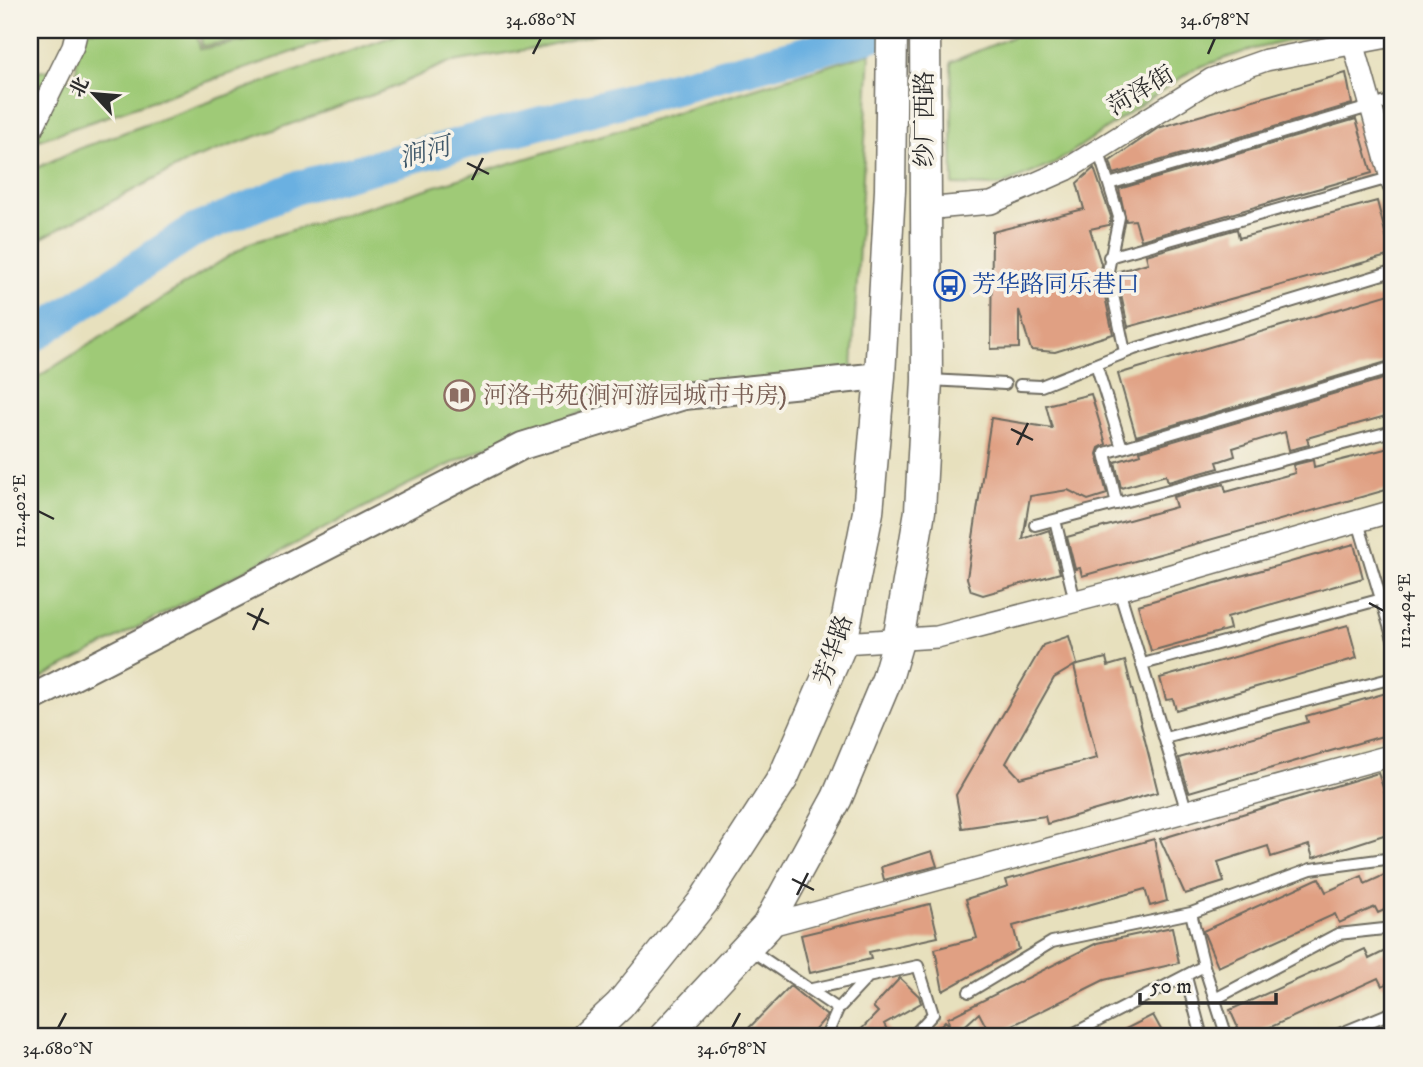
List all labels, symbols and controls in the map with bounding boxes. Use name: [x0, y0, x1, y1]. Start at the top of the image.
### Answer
text: 34.680°N: [506, 9, 576, 31]
text: 34.678°N: [1180, 9, 1250, 31]
north arrow: [60, 60, 130, 130]
street label: 菏泽街: [1102, 60, 1180, 122]
street label: 纱厂西路: [910, 71, 940, 167]
text: 北: [66, 74, 95, 101]
water label: 涧河: [396, 129, 458, 176]
bus stop icon: 芳华路同乐巷口: [932, 268, 966, 302]
place label: 芳华路同乐巷口: [972, 270, 1140, 300]
library icon: 河洛书苑(涧河游园城市书房): [443, 379, 477, 413]
place label: 河洛书苑(涧河游园城市书房): [483, 381, 787, 411]
text: 112.402°E: [9, 474, 31, 548]
text: 112.404°E: [1394, 573, 1416, 649]
street label: 芳华路: [808, 611, 860, 689]
scale bar: [1140, 962, 1276, 1006]
text: 50 m: [1150, 974, 1192, 1000]
text: 34.680°N: [23, 1038, 93, 1060]
text: 34.678°N: [697, 1038, 767, 1060]

